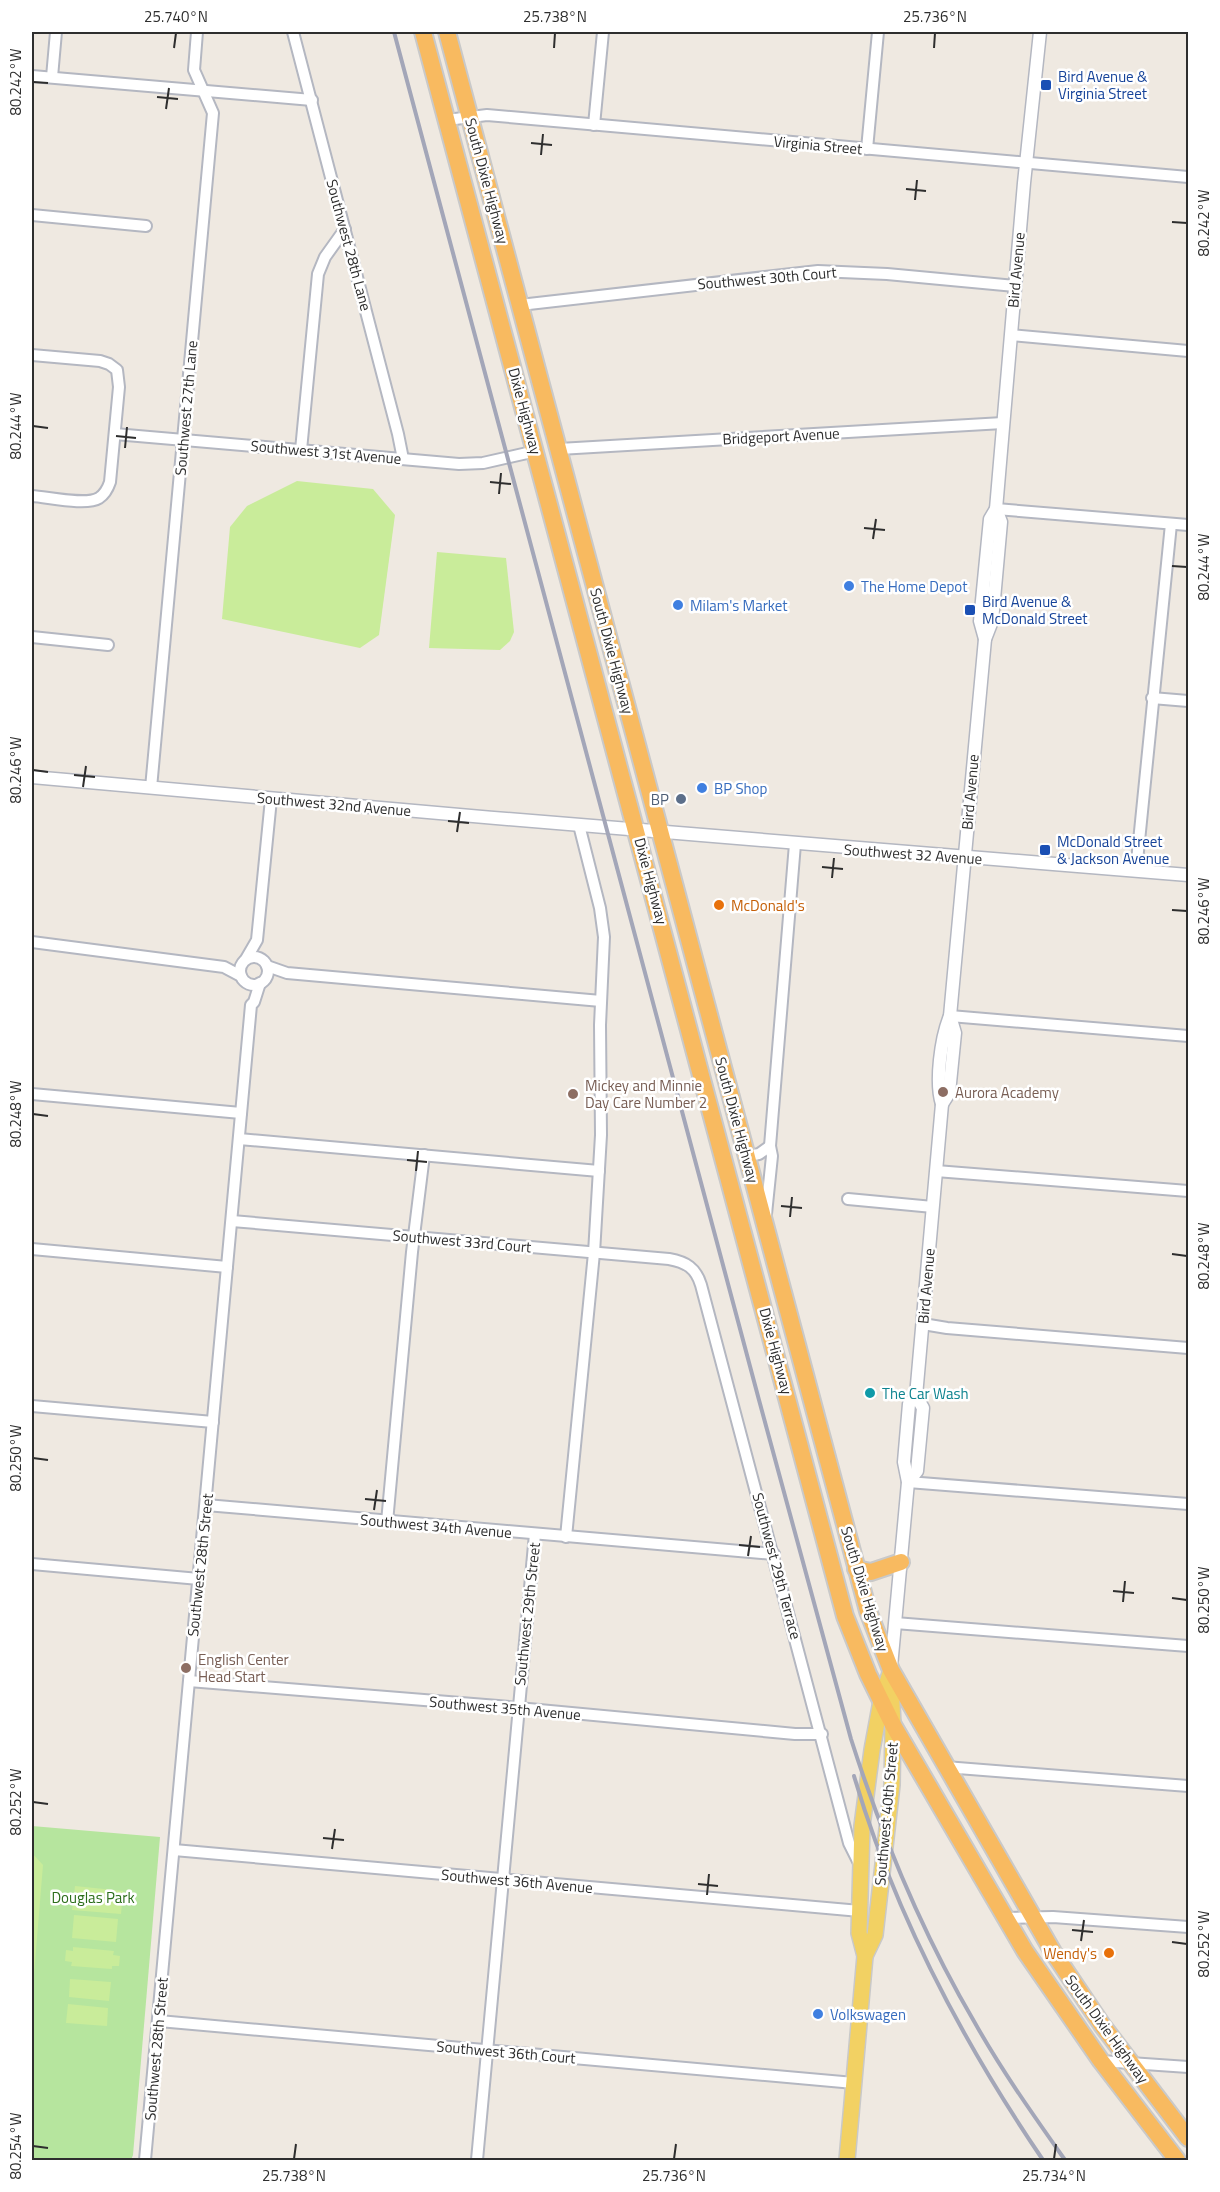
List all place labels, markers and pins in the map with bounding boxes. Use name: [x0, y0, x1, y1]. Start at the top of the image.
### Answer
place label: Bird Avenue & Virginia Street: [1058, 65, 1148, 105]
marker: Bird Avenue & Virginia Street: [1039, 78, 1053, 92]
place label: The Home Depot: [861, 575, 968, 598]
marker: The Home Depot: [842, 579, 856, 593]
place label: Bird Avenue & McDonald Street: [982, 590, 1088, 630]
place label: Milam's Market: [690, 594, 788, 617]
marker: Milam's Market: [671, 598, 685, 612]
marker: Bird Avenue & McDonald Street: [963, 603, 977, 617]
place label: BP Shop: [714, 777, 768, 800]
marker: BP Shop: [695, 781, 709, 795]
place label: BP: [651, 788, 669, 811]
marker: BP: [674, 792, 688, 806]
place label: McDonald Street & Jackson Avenue: [1057, 830, 1169, 870]
marker: McDonald Street & Jackson Avenue: [1038, 843, 1052, 857]
place label: McDonald's: [731, 894, 805, 917]
marker: McDonald's: [712, 898, 726, 912]
place label: Mickey and Minnie Day Care Number 2: [585, 1074, 707, 1114]
place label: Aurora Academy: [955, 1081, 1059, 1104]
marker: Aurora Academy: [936, 1085, 950, 1099]
marker: Mickey and Minnie Day Care Number 2: [566, 1087, 580, 1101]
place label: The Car Wash: [882, 1382, 969, 1405]
marker: The Car Wash: [863, 1386, 877, 1400]
place label: English Center Head Start: [198, 1648, 289, 1688]
marker: English Center Head Start: [179, 1661, 193, 1675]
place label: Wendy's: [1043, 1942, 1097, 1965]
marker: Wendy's: [1102, 1946, 1116, 1960]
place label: Volkswagen: [830, 2003, 906, 2026]
marker: Volkswagen: [811, 2007, 825, 2021]

